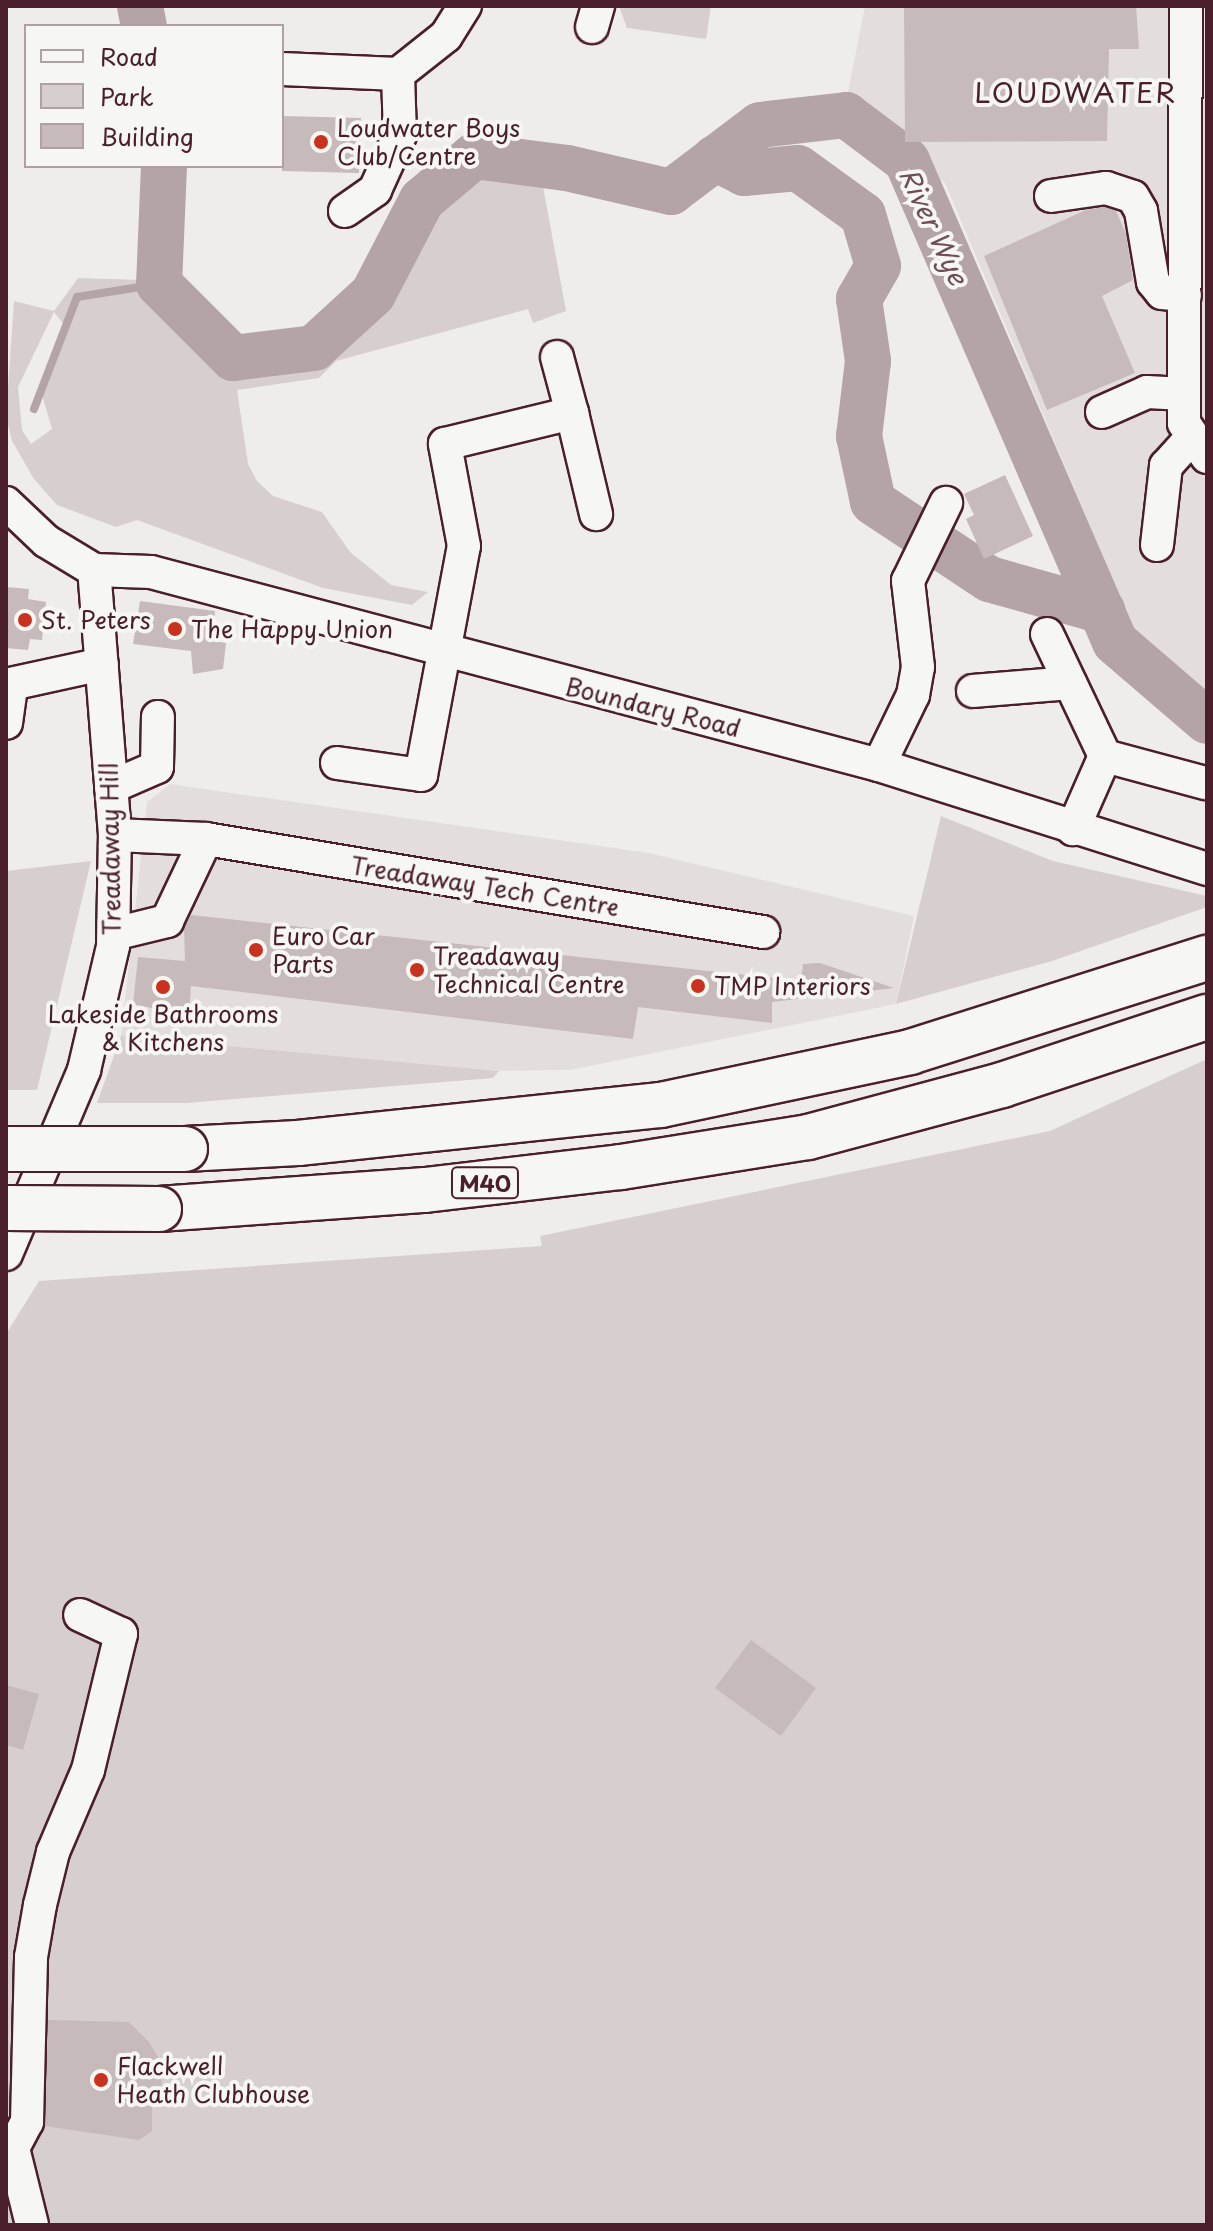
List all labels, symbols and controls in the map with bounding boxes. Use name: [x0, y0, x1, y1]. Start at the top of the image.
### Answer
legend: [24, 24, 284, 168]
text: Road: [100, 38, 158, 74]
district label: LOUDWATER: [976, 75, 1176, 109]
text: Park: [100, 78, 154, 114]
place label: Loudwater Boys Club/Centre: [337, 114, 521, 170]
text: Building: [100, 118, 194, 154]
marker: Loudwater Boys Club/Centre: [312, 133, 330, 151]
water label: River Wye: [893, 162, 975, 290]
place label: St. Peters: [41, 606, 151, 634]
marker: St. Peters: [16, 611, 34, 629]
place label: The Happy Union: [191, 615, 393, 643]
marker: The Happy Union: [166, 620, 184, 638]
street label: Boundary Road: [563, 671, 743, 743]
street label: Treadaway Hill: [94, 762, 126, 936]
street label: Treadaway Tech Centre: [348, 851, 622, 921]
place label: Euro Car Parts: [272, 922, 376, 978]
marker: Euro Car Parts: [247, 941, 265, 959]
place label: Treadaway Technical Centre: [433, 942, 626, 998]
marker: Treadaway Technical Centre: [408, 961, 426, 979]
place label: TMP Interiors: [714, 972, 873, 1000]
marker: TMP Interiors: [689, 977, 707, 995]
marker: Lakeside Bathrooms & Kitchens: [154, 978, 172, 996]
place label: Lakeside Bathrooms & Kitchens: [48, 1000, 278, 1056]
road number: M40: [449, 1165, 521, 1201]
place label: Flackwell Heath Clubhouse: [117, 2052, 315, 2108]
marker: Flackwell Heath Clubhouse: [92, 2071, 110, 2089]

